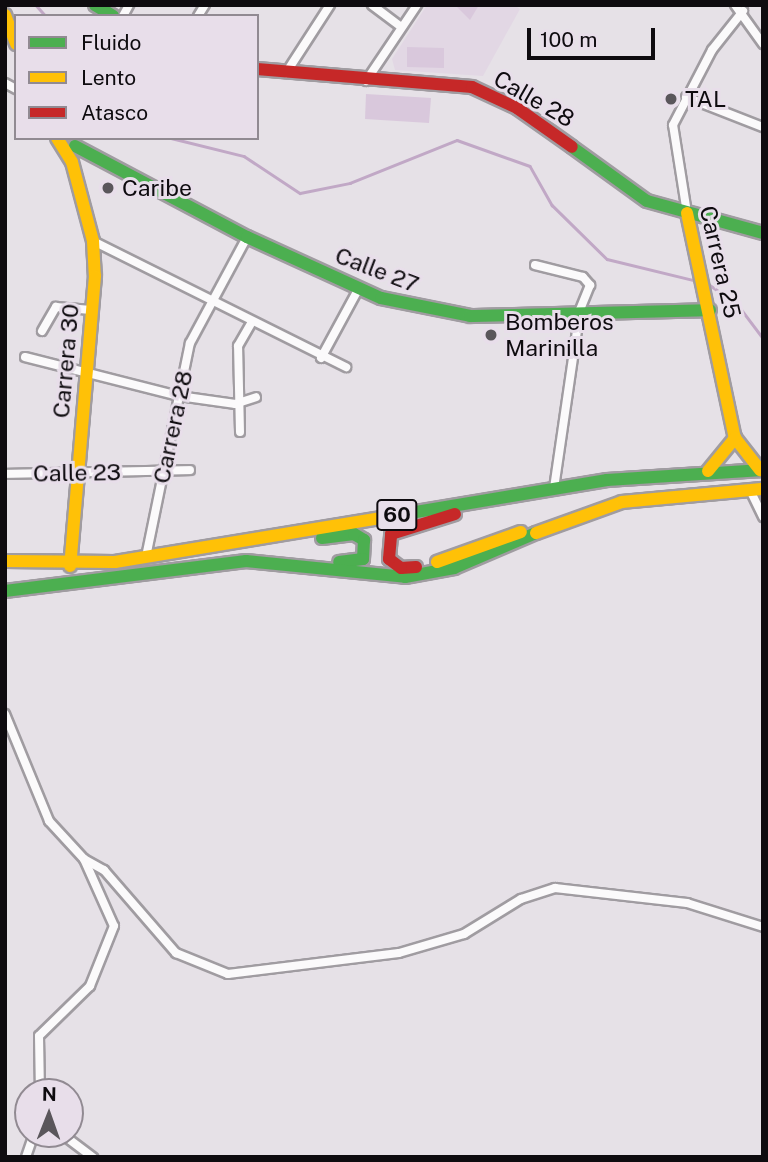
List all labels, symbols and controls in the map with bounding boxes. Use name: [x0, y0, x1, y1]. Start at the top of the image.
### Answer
legend: [14, 14, 259, 140]
scale bar: [530, 14, 658, 58]
text: 100 m: [540, 27, 597, 52]
text: Fluido: [81, 30, 141, 55]
text: Lento: [81, 65, 136, 90]
street label: Calle 28: [489, 65, 579, 133]
place label: TAL: [685, 85, 726, 113]
marker: TAL: [663, 91, 679, 107]
text: Atasco: [81, 100, 148, 125]
place label: Caribe: [122, 174, 192, 202]
marker: Caribe: [100, 180, 116, 196]
street label: Carrera 25: [694, 203, 746, 321]
street label: Calle 27: [331, 241, 423, 299]
street label: Carrera 30: [47, 303, 85, 419]
place label: Bomberos Marinilla: [505, 308, 614, 362]
marker: Bomberos Marinilla: [483, 327, 499, 343]
street label: Carrera 28: [148, 368, 198, 486]
street label: Calle 23: [33, 458, 121, 488]
road number: 60: [376, 498, 418, 532]
north arrow: [14, 1078, 84, 1148]
text: N: [42, 1083, 57, 1105]

